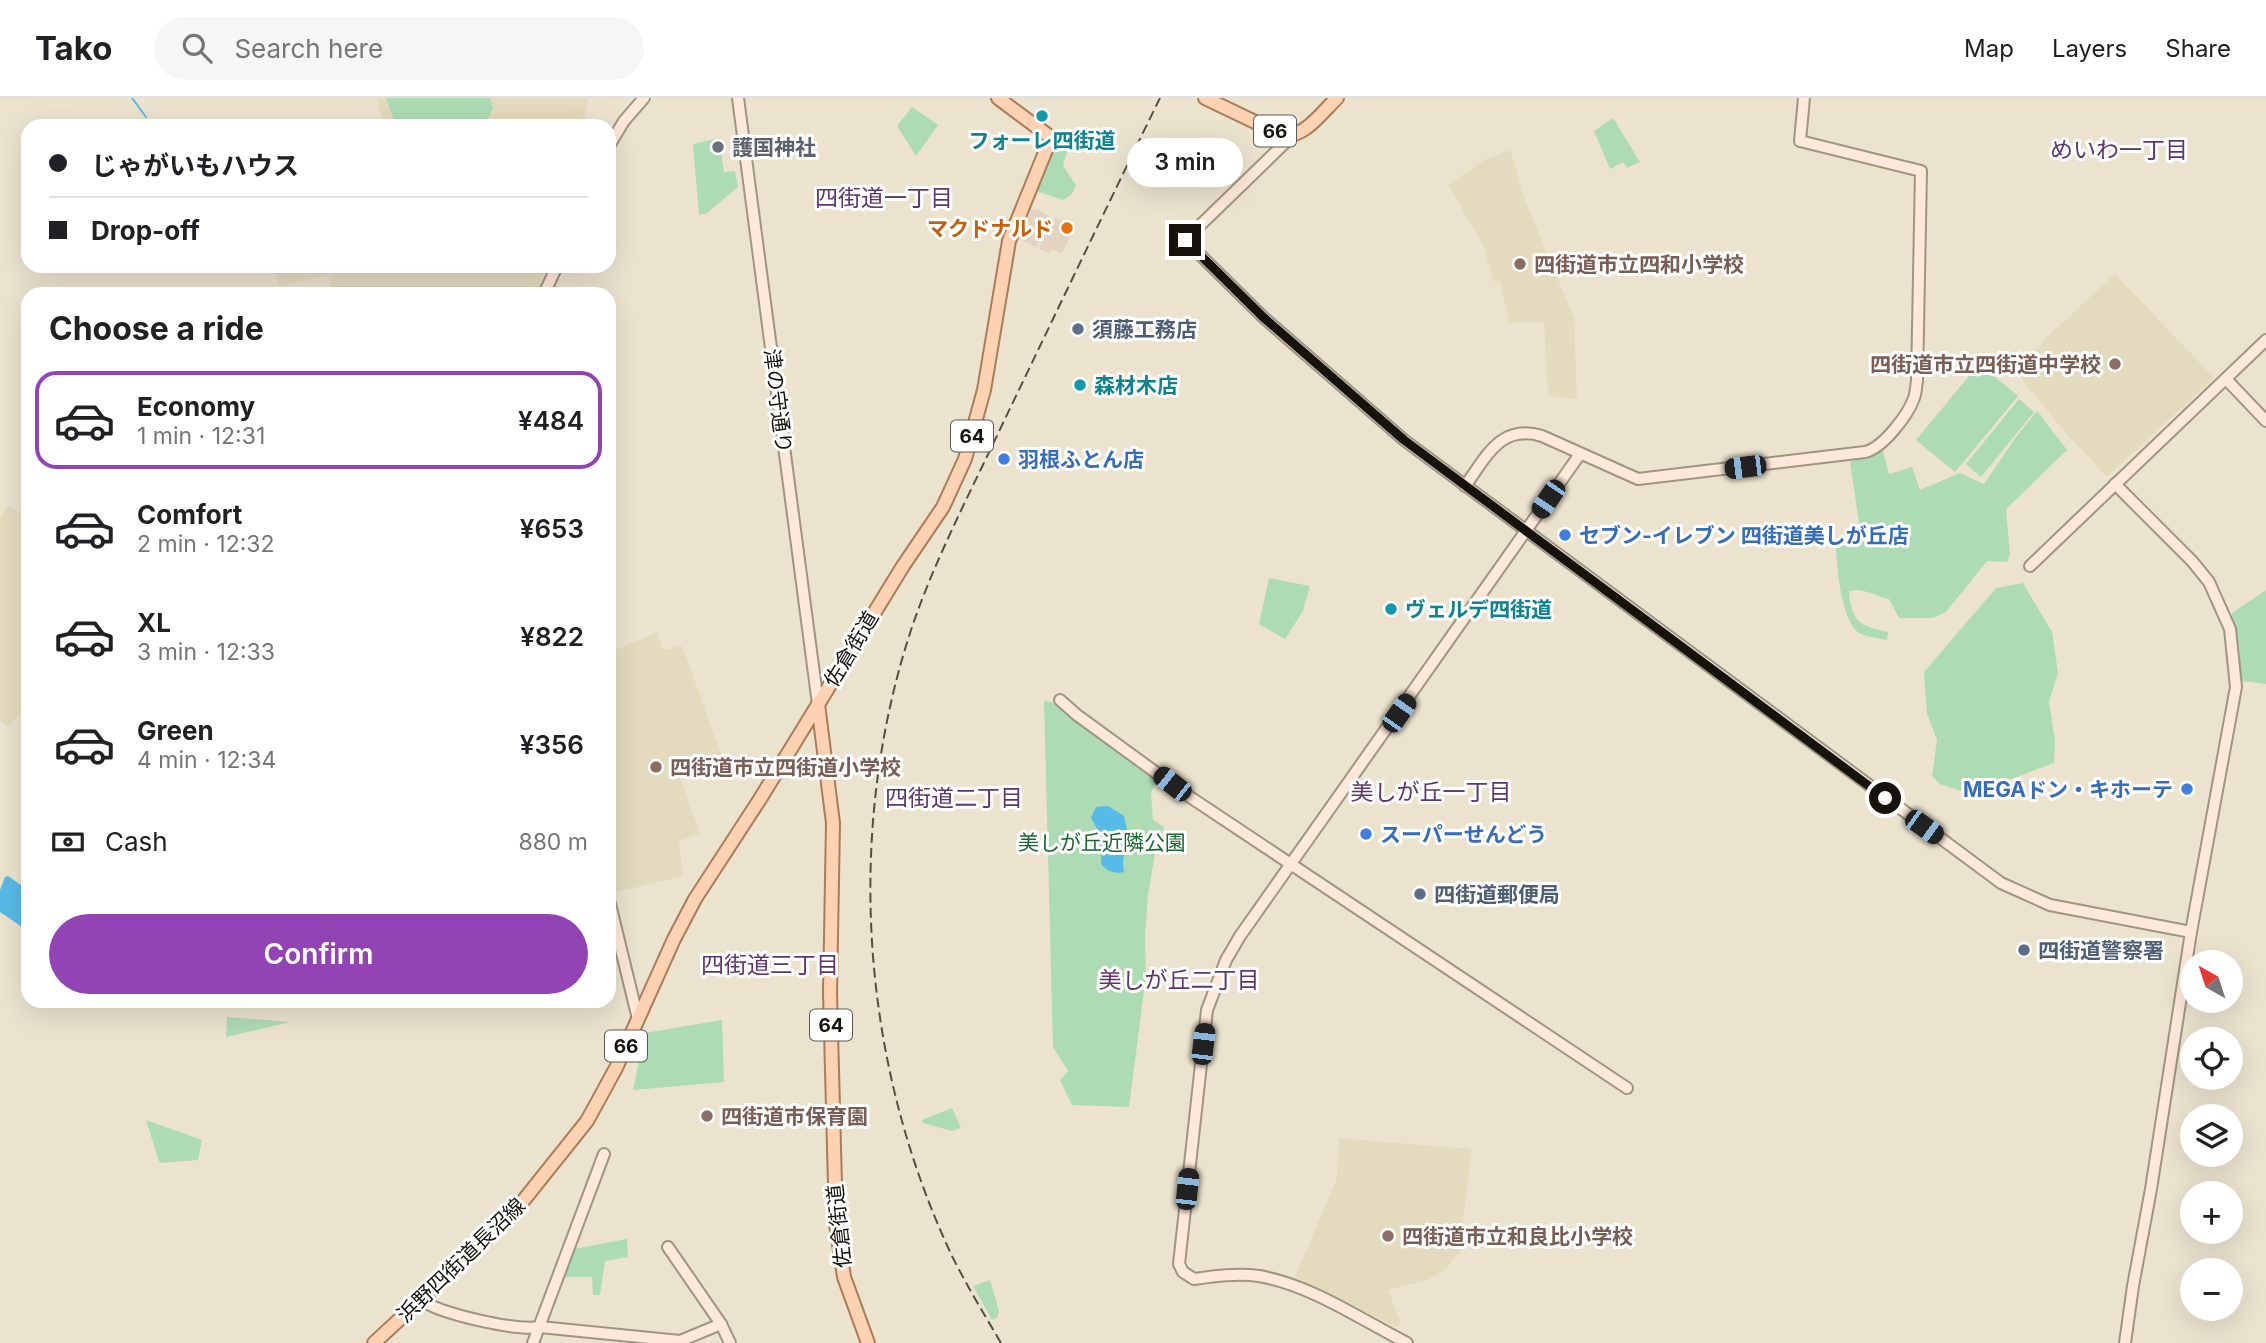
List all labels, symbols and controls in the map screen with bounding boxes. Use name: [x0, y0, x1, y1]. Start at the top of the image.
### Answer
search box: [154, 17, 644, 80]
text: Tako: [35, 28, 112, 68]
icon: search: [178, 29, 216, 67]
text: Search here: [234, 33, 383, 64]
text: Map: [1964, 34, 2014, 63]
text: Layers: [2052, 34, 2127, 63]
text: Share: [2165, 34, 2231, 63]
marker: フォーレ四街道: [1034, 108, 1050, 124]
road number: 66: [1254, 116, 1296, 146]
place label: フォーレ四街道: [969, 128, 1116, 153]
place label: 護国神社: [732, 135, 816, 160]
district label: めいわ一丁目: [2050, 136, 2188, 164]
callout: 3 min: [1127, 138, 1243, 188]
marker: 護国神社: [710, 139, 726, 155]
text: 3 min: [1154, 148, 1216, 176]
text: じゃがいもハウス: [91, 150, 299, 181]
district label: 四街道一丁目: [815, 184, 953, 212]
text: Drop-off: [91, 215, 200, 246]
place label: マクドナルド: [927, 216, 1053, 241]
marker: マクドナルド: [1059, 220, 1075, 236]
route end: [1169, 224, 1201, 256]
place label: 四街道市立四和小学校: [1534, 252, 1744, 277]
marker: 四街道市立四和小学校: [1512, 256, 1528, 272]
text: Choose a ride: [49, 309, 264, 348]
place label: 須藤工務店: [1092, 317, 1197, 342]
marker: 須藤工務店: [1070, 321, 1086, 337]
street label: 津の守通り: [759, 347, 797, 455]
place label: 四街道市立四街道中学校: [1870, 352, 2101, 377]
marker: 四街道市立四街道中学校: [2107, 356, 2123, 372]
place label: 森材木店: [1094, 373, 1178, 398]
marker: 森材木店: [1072, 377, 1088, 393]
icon: car: [53, 389, 116, 452]
text: Economy: [137, 391, 255, 422]
text: ¥484: [518, 405, 584, 436]
road number: 64: [951, 420, 993, 452]
text: 1 min · 12:31: [137, 422, 265, 450]
place label: 羽根ふとん店: [1018, 447, 1144, 472]
marker: 羽根ふとん店: [996, 451, 1012, 467]
car: [1723, 454, 1768, 480]
car: [1528, 476, 1569, 522]
icon: car: [53, 497, 116, 560]
text: Comfort: [137, 499, 242, 530]
text: ¥653: [520, 513, 584, 544]
place label: セブン-イレブン 四街道美しが丘店: [1579, 523, 1909, 548]
marker: セブン-イレブン 四街道美しが丘店: [1557, 527, 1573, 543]
text: 2 min · 12:32: [137, 530, 275, 558]
place label: ヴェルデ四街道: [1405, 597, 1552, 622]
marker: ヴェルデ四街道: [1383, 601, 1399, 617]
icon: car: [53, 605, 116, 668]
text: XL: [137, 607, 171, 638]
street label: 佐倉街道: [819, 607, 883, 691]
text: ¥822: [520, 621, 584, 652]
text: 3 min · 12:33: [137, 638, 275, 666]
car: [1379, 690, 1420, 736]
icon: car: [53, 713, 116, 776]
text: Green: [137, 715, 214, 746]
text: ¥356: [520, 729, 584, 760]
text: 4 min · 12:34: [137, 746, 276, 774]
place label: 四街道市立四街道小学校: [670, 755, 901, 780]
marker: 四街道市立四街道小学校: [648, 759, 664, 775]
car: [1149, 763, 1196, 805]
place label: MEGAドン・キホーテ: [1963, 777, 2173, 802]
district label: 美しが丘一丁目: [1351, 778, 1512, 806]
marker: MEGAドン・キホーテ: [2179, 781, 2195, 797]
route start: [1869, 782, 1901, 814]
district label: 四街道二丁目: [885, 784, 1023, 812]
car: [1901, 806, 1948, 848]
place label: スーパーせんどう: [1380, 822, 1547, 847]
icon: cash: [49, 823, 87, 861]
text: Cash: [105, 826, 168, 857]
marker: スーパーせんどう: [1358, 826, 1374, 842]
text: 880 m: [518, 828, 588, 856]
park label: 美しが丘近隣公園: [1018, 830, 1186, 855]
place label: 四街道郵便局: [1434, 882, 1560, 907]
marker: 四街道郵便局: [1412, 886, 1428, 902]
button: Confirm: [49, 914, 588, 994]
place label: 四街道警察署: [2038, 938, 2164, 963]
marker: 四街道警察署: [2016, 942, 2032, 958]
north arrow: [2180, 950, 2244, 1013]
map controls: [2180, 950, 2243, 1321]
district label: 四街道三丁目: [701, 951, 839, 979]
district label: 美しが丘二丁目: [1099, 966, 1260, 994]
road number: 64: [810, 1009, 852, 1040]
car: [1191, 1022, 1216, 1066]
button: locate: [2180, 1027, 2243, 1090]
road number: 66: [605, 1030, 647, 1062]
place label: 四街道市保育園: [721, 1104, 868, 1129]
button: layers: [2180, 1104, 2243, 1167]
marker: 四街道市保育園: [699, 1108, 715, 1124]
car: [1175, 1167, 1200, 1211]
button: +: [2180, 1181, 2243, 1244]
street label: 佐倉街道: [822, 1183, 856, 1269]
street label: 浜野四街道長沼線: [392, 1193, 530, 1327]
place label: 四街道市立和良比小学校: [1402, 1224, 1633, 1249]
marker: 四街道市立和良比小学校: [1380, 1228, 1396, 1244]
button: −: [2180, 1258, 2243, 1321]

